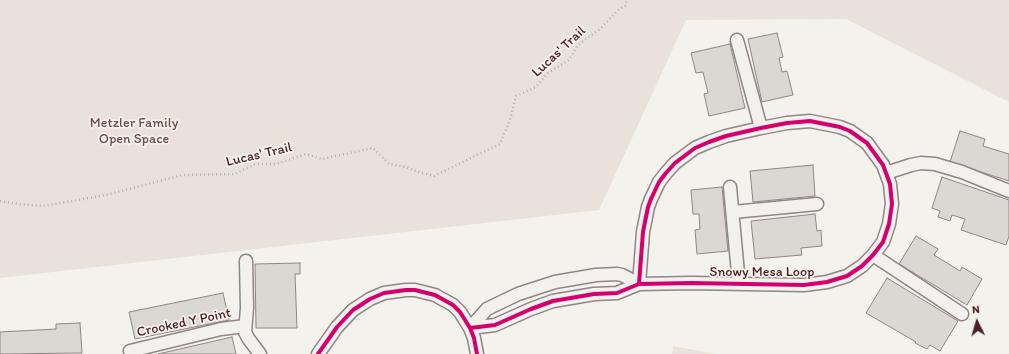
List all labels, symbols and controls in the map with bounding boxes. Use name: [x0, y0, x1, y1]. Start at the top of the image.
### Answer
street label: Lucas' Trail: [529, 23, 589, 81]
park label: Metzler Family Open Space: [90, 115, 178, 148]
street label: Lucas' Trail: [224, 139, 294, 171]
street label: Snowy Mesa Loop: [710, 264, 814, 280]
north arrow: [957, 302, 997, 342]
text: N: [972, 303, 980, 316]
street label: Crooked Y Point: [135, 305, 233, 341]

